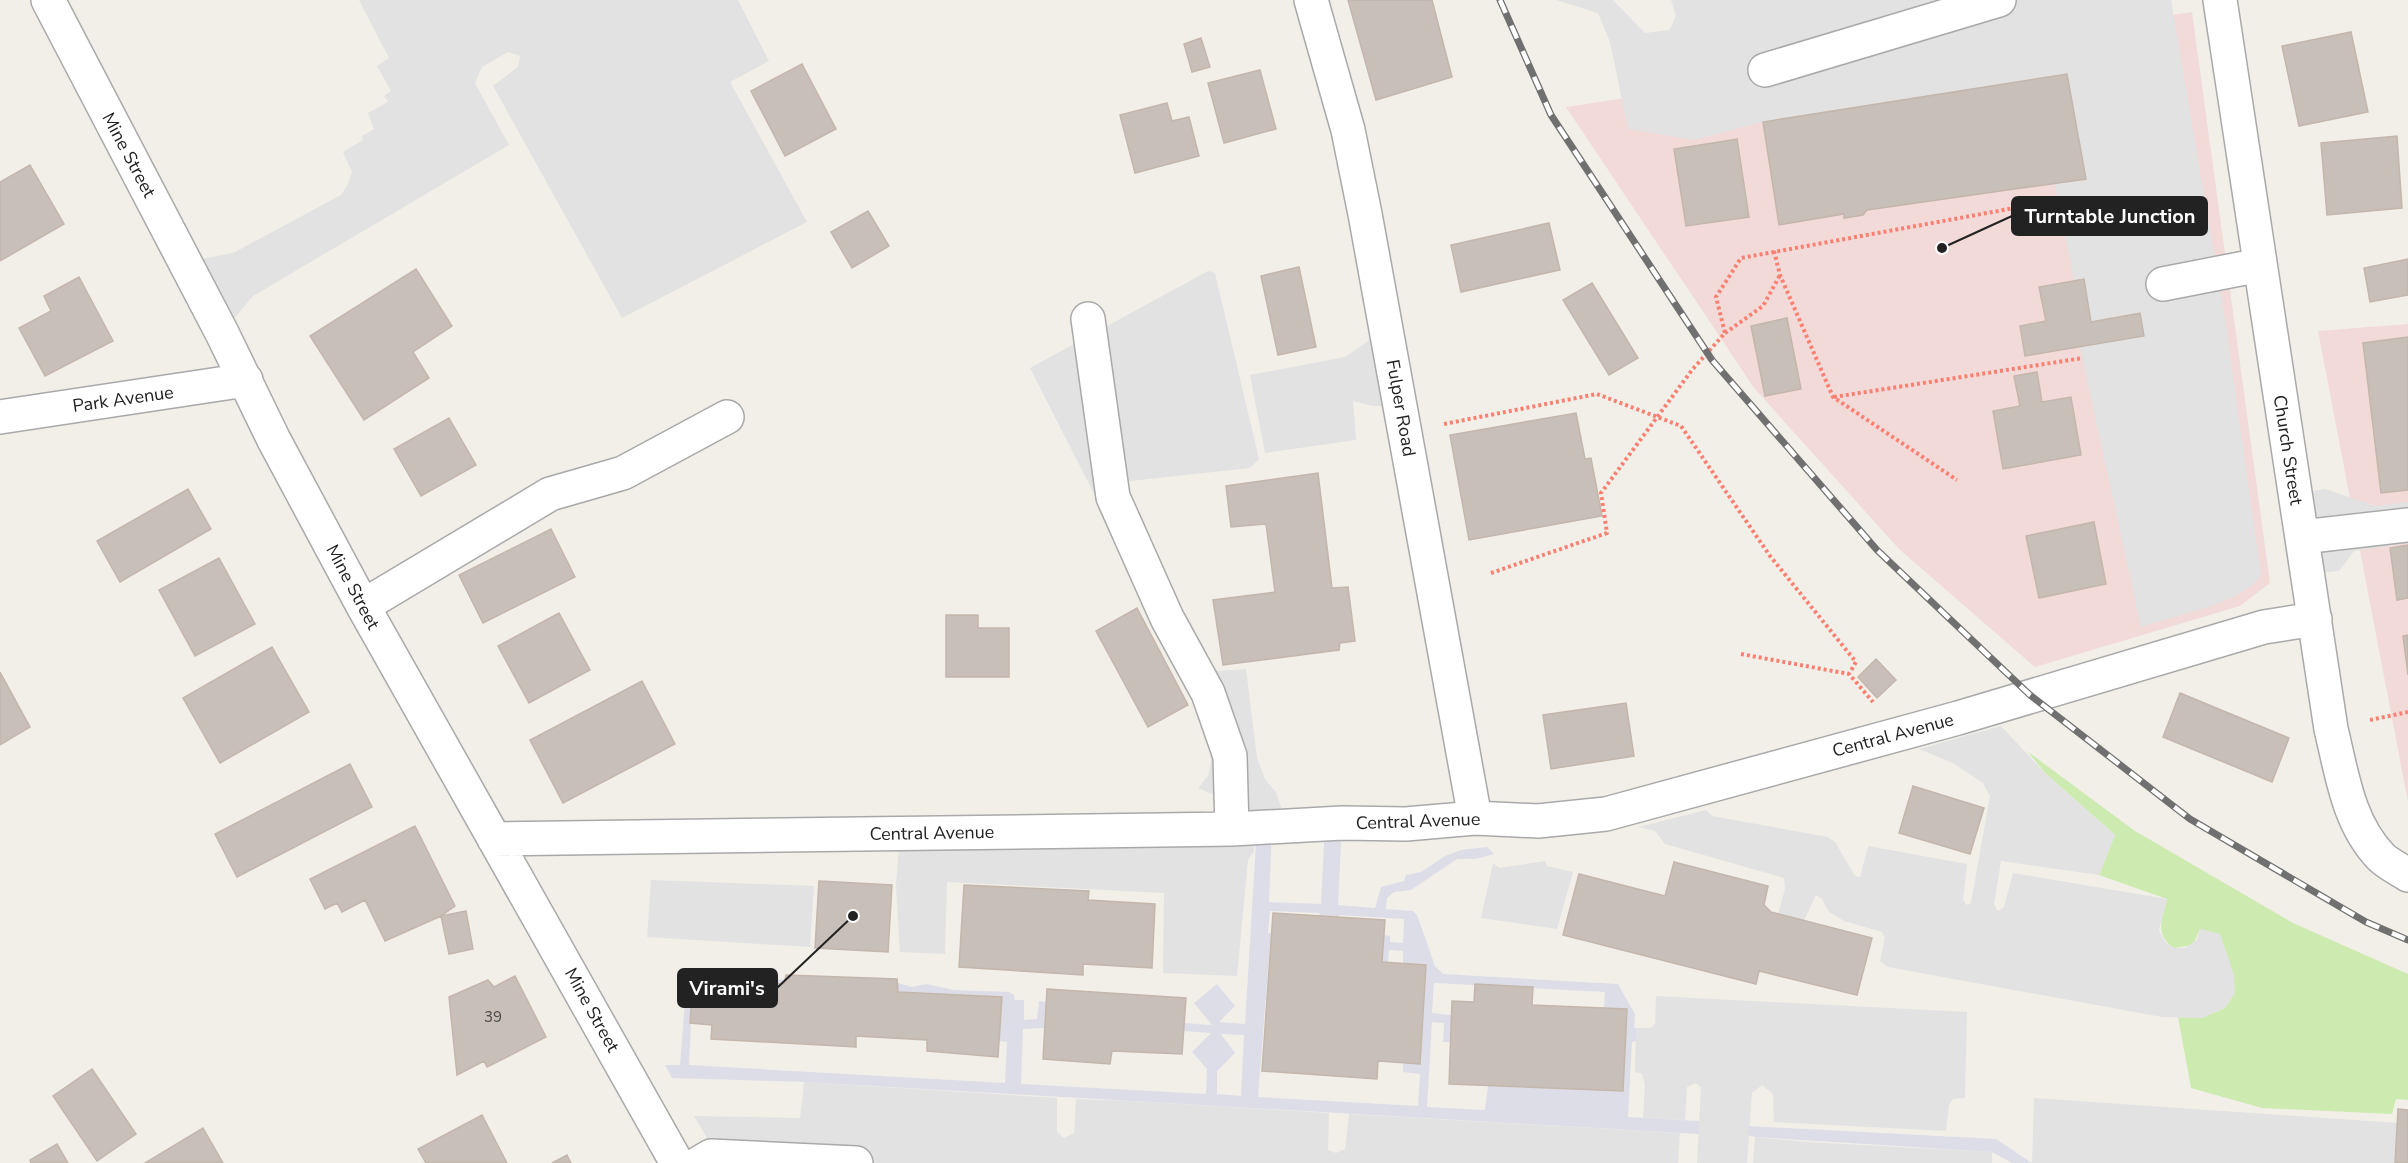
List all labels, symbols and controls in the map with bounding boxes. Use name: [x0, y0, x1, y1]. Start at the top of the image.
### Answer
street label: Mine Street: [97, 108, 162, 202]
callout: Turntable Junction: [2012, 197, 2207, 235]
text: Turntable Junction: [2024, 203, 2196, 230]
street label: Fulper Road: [1381, 358, 1421, 458]
street label: Park Avenue: [71, 380, 175, 418]
street label: Church Street: [2267, 393, 2309, 507]
street label: Mine Street: [321, 540, 386, 634]
street label: Central Avenue: [1830, 707, 1956, 763]
street label: Central Avenue: [1355, 807, 1481, 835]
street label: Central Avenue: [869, 820, 995, 846]
street label: Mine Street: [559, 963, 625, 1057]
callout: Virami's: [678, 969, 777, 1007]
text: Virami's: [688, 975, 765, 1002]
house number: 39: [484, 1007, 502, 1027]

